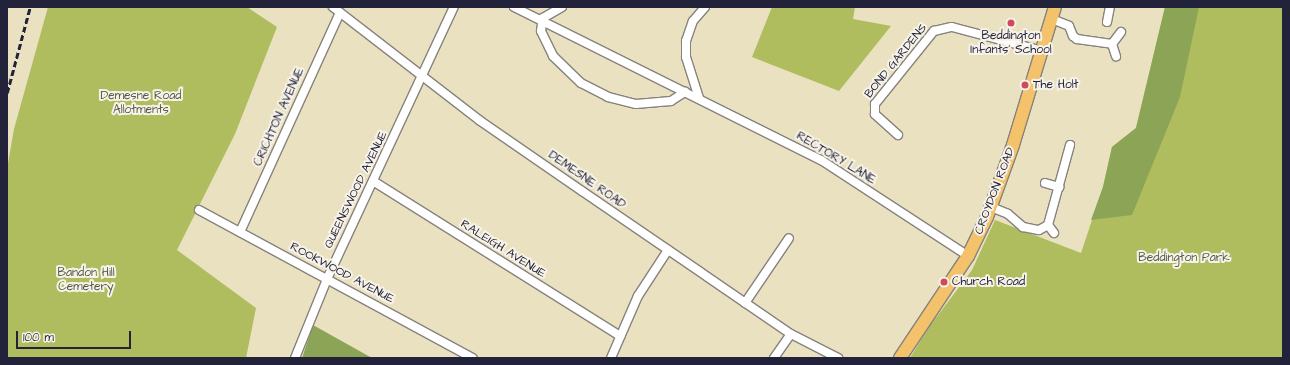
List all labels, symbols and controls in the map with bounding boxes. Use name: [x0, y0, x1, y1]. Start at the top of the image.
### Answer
marker: Beddington Infants' School: [1006, 18, 1016, 28]
street label: BOND GARDENS: [862, 21, 930, 101]
place label: Beddington Infants' School: [970, 29, 1052, 57]
street label: CRICHTON AVENUE: [251, 66, 307, 168]
place label: The Holt: [1033, 78, 1078, 92]
marker: The Holt: [1020, 80, 1030, 90]
park label: Demesne Road Allotments: [101, 89, 181, 117]
street label: QUEENSWOOD AVENUE: [321, 129, 391, 251]
street label: RECTORY LANE: [794, 129, 878, 187]
street label: CROYDON ROAD: [972, 146, 1018, 236]
street label: DEMESNE ROAD: [546, 148, 628, 212]
street label: RALEIGH AVENUE: [458, 217, 548, 281]
street label: ROOKWOOD AVENUE: [288, 240, 396, 306]
park label: Beddington Park: [1138, 251, 1230, 265]
park label: Bandon Hill Cemetery: [57, 266, 115, 294]
place label: Church Road: [952, 275, 1025, 289]
marker: Church Road: [939, 277, 949, 287]
scale bar: [18, 323, 133, 349]
text: 100 m: [23, 329, 54, 346]

